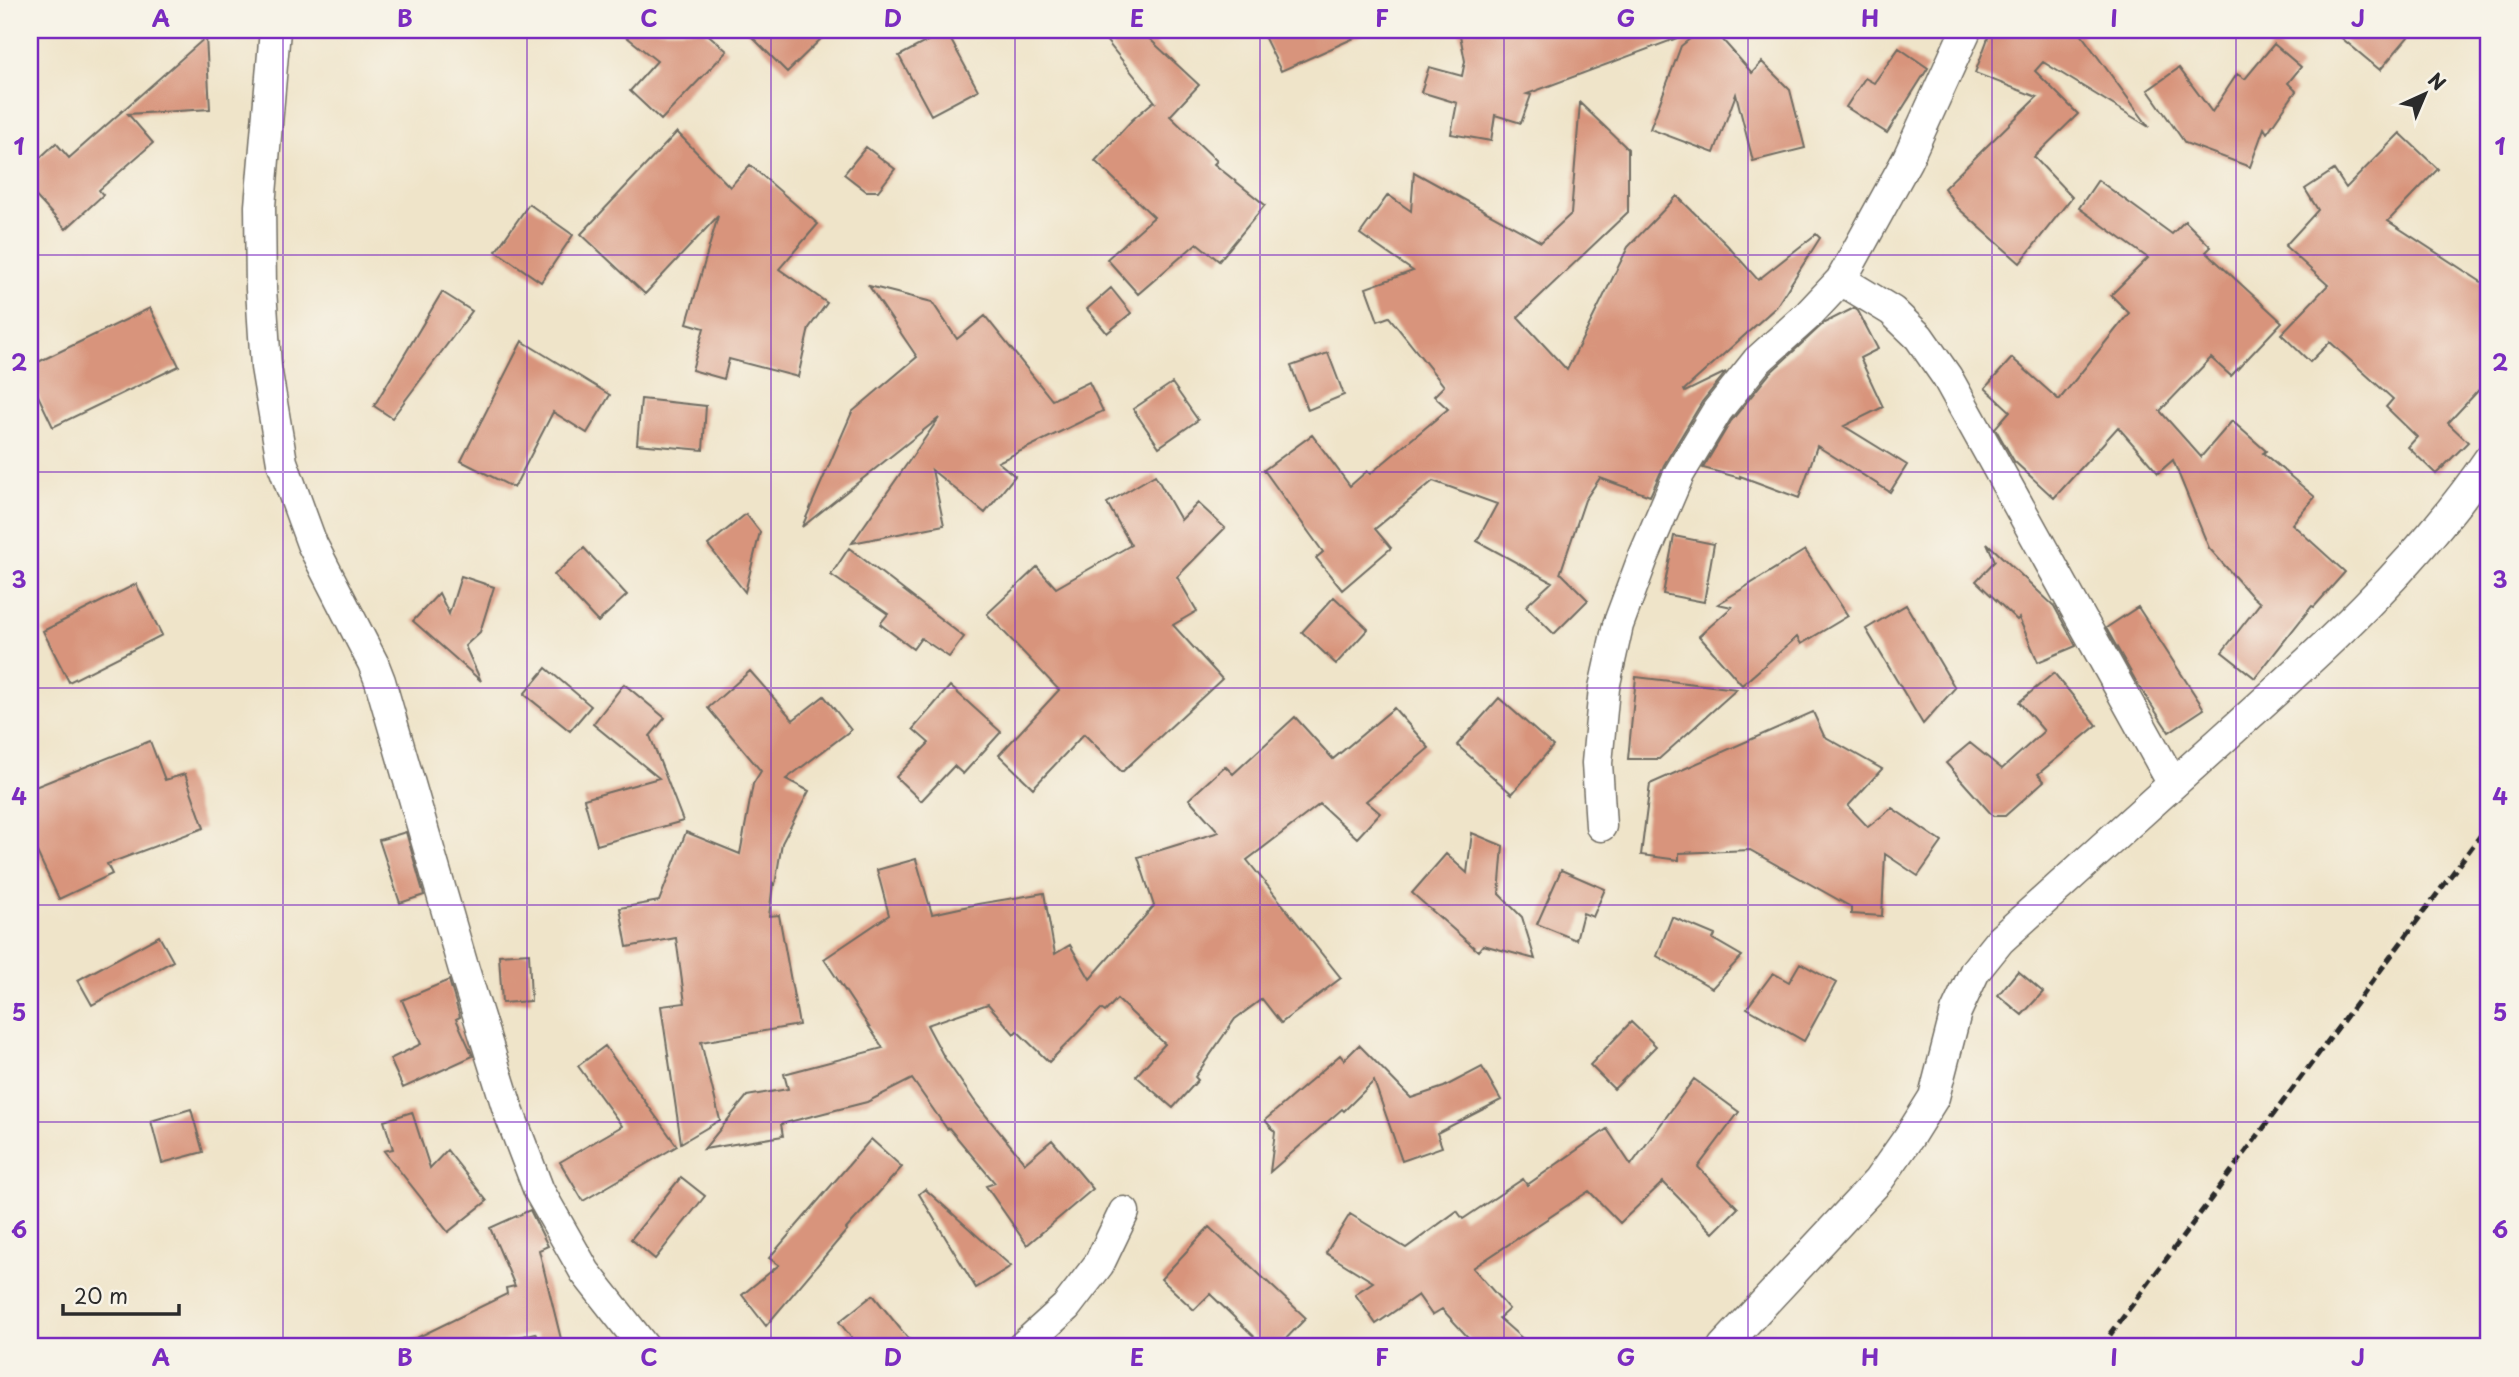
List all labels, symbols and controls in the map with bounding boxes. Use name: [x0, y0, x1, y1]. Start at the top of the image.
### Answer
text: A: [152, 0, 170, 35]
text: B: [397, 0, 413, 35]
text: C: [640, 0, 658, 35]
text: D: [884, 0, 902, 35]
text: E: [1130, 0, 1144, 35]
text: F: [1375, 0, 1389, 35]
text: G: [1617, 0, 1635, 35]
text: H: [1861, 0, 1879, 35]
text: I: [2110, 0, 2118, 35]
text: J: [2351, 0, 2365, 35]
north arrow: [2390, 60, 2460, 130]
text: N: [2422, 66, 2453, 96]
text: 1: [14, 128, 25, 163]
text: 1: [2495, 128, 2506, 163]
text: 2: [11, 344, 27, 379]
text: 2: [2492, 344, 2508, 379]
text: 3: [11, 561, 27, 596]
text: 3: [2492, 561, 2508, 596]
text: 4: [11, 778, 27, 813]
text: 4: [2492, 778, 2508, 813]
text: 5: [12, 994, 26, 1029]
text: 5: [2493, 994, 2507, 1029]
text: 6: [11, 1211, 27, 1246]
text: 6: [2492, 1211, 2508, 1246]
scale bar: [63, 1272, 178, 1316]
text: 20 m: [74, 1279, 128, 1311]
text: A: [152, 1339, 170, 1374]
text: B: [397, 1339, 413, 1374]
text: C: [640, 1339, 658, 1374]
text: D: [884, 1339, 902, 1374]
text: E: [1130, 1339, 1144, 1374]
text: F: [1375, 1339, 1389, 1374]
text: G: [1617, 1339, 1635, 1374]
text: H: [1861, 1339, 1879, 1374]
text: I: [2110, 1339, 2118, 1374]
text: J: [2351, 1339, 2365, 1374]

